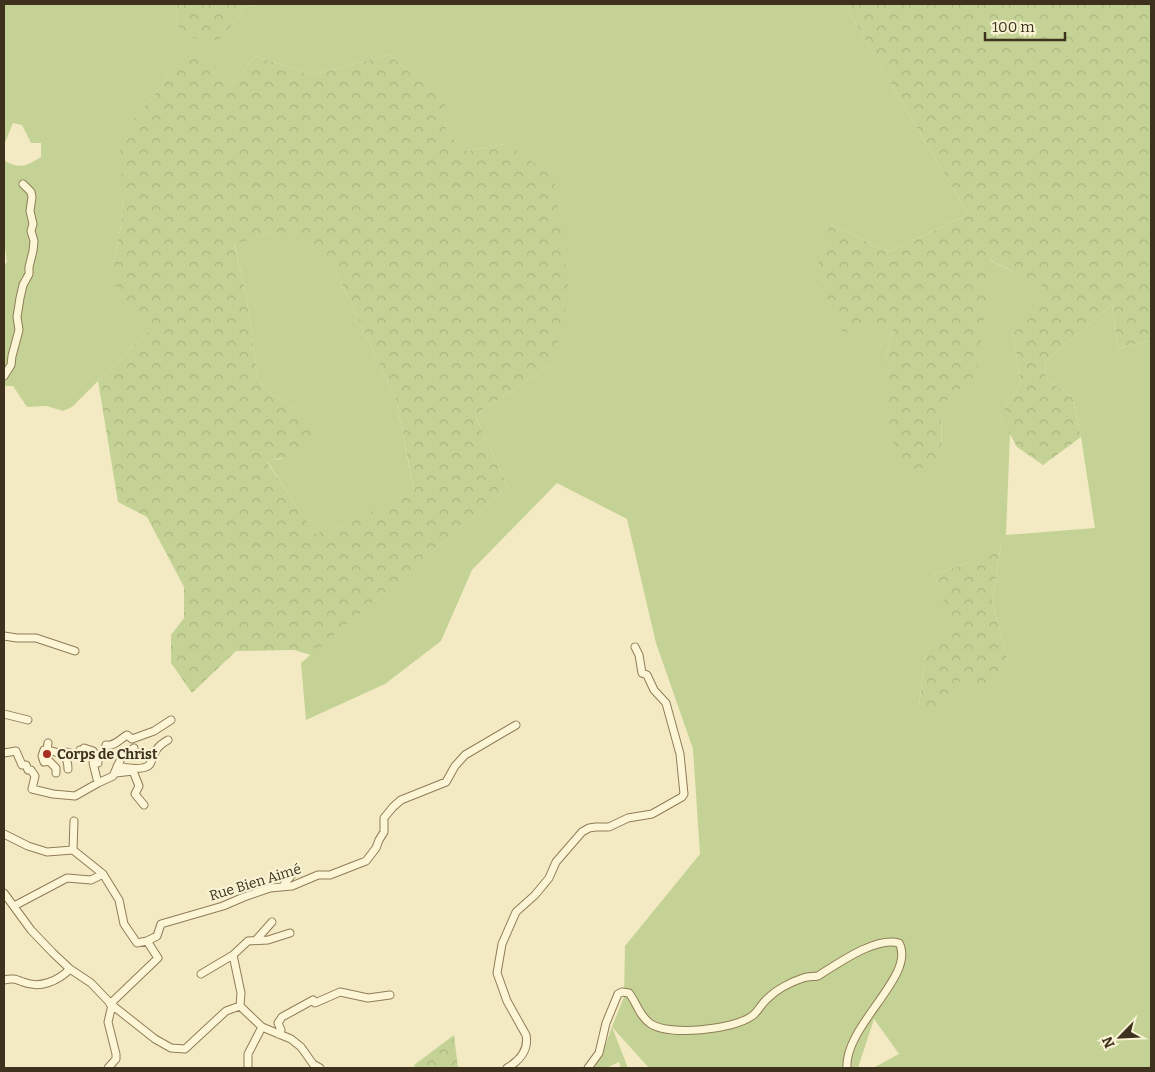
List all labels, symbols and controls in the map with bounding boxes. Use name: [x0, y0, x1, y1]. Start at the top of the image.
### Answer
scale bar: [985, 10, 1065, 42]
text: 100 m: [992, 18, 1035, 36]
place label: Corps de Christ: [57, 746, 158, 763]
marker: Corps de Christ: [41, 748, 53, 760]
street label: Rue Bien Aimé: [207, 860, 303, 905]
north arrow: [1095, 1012, 1145, 1062]
text: N: [1099, 1034, 1119, 1050]

